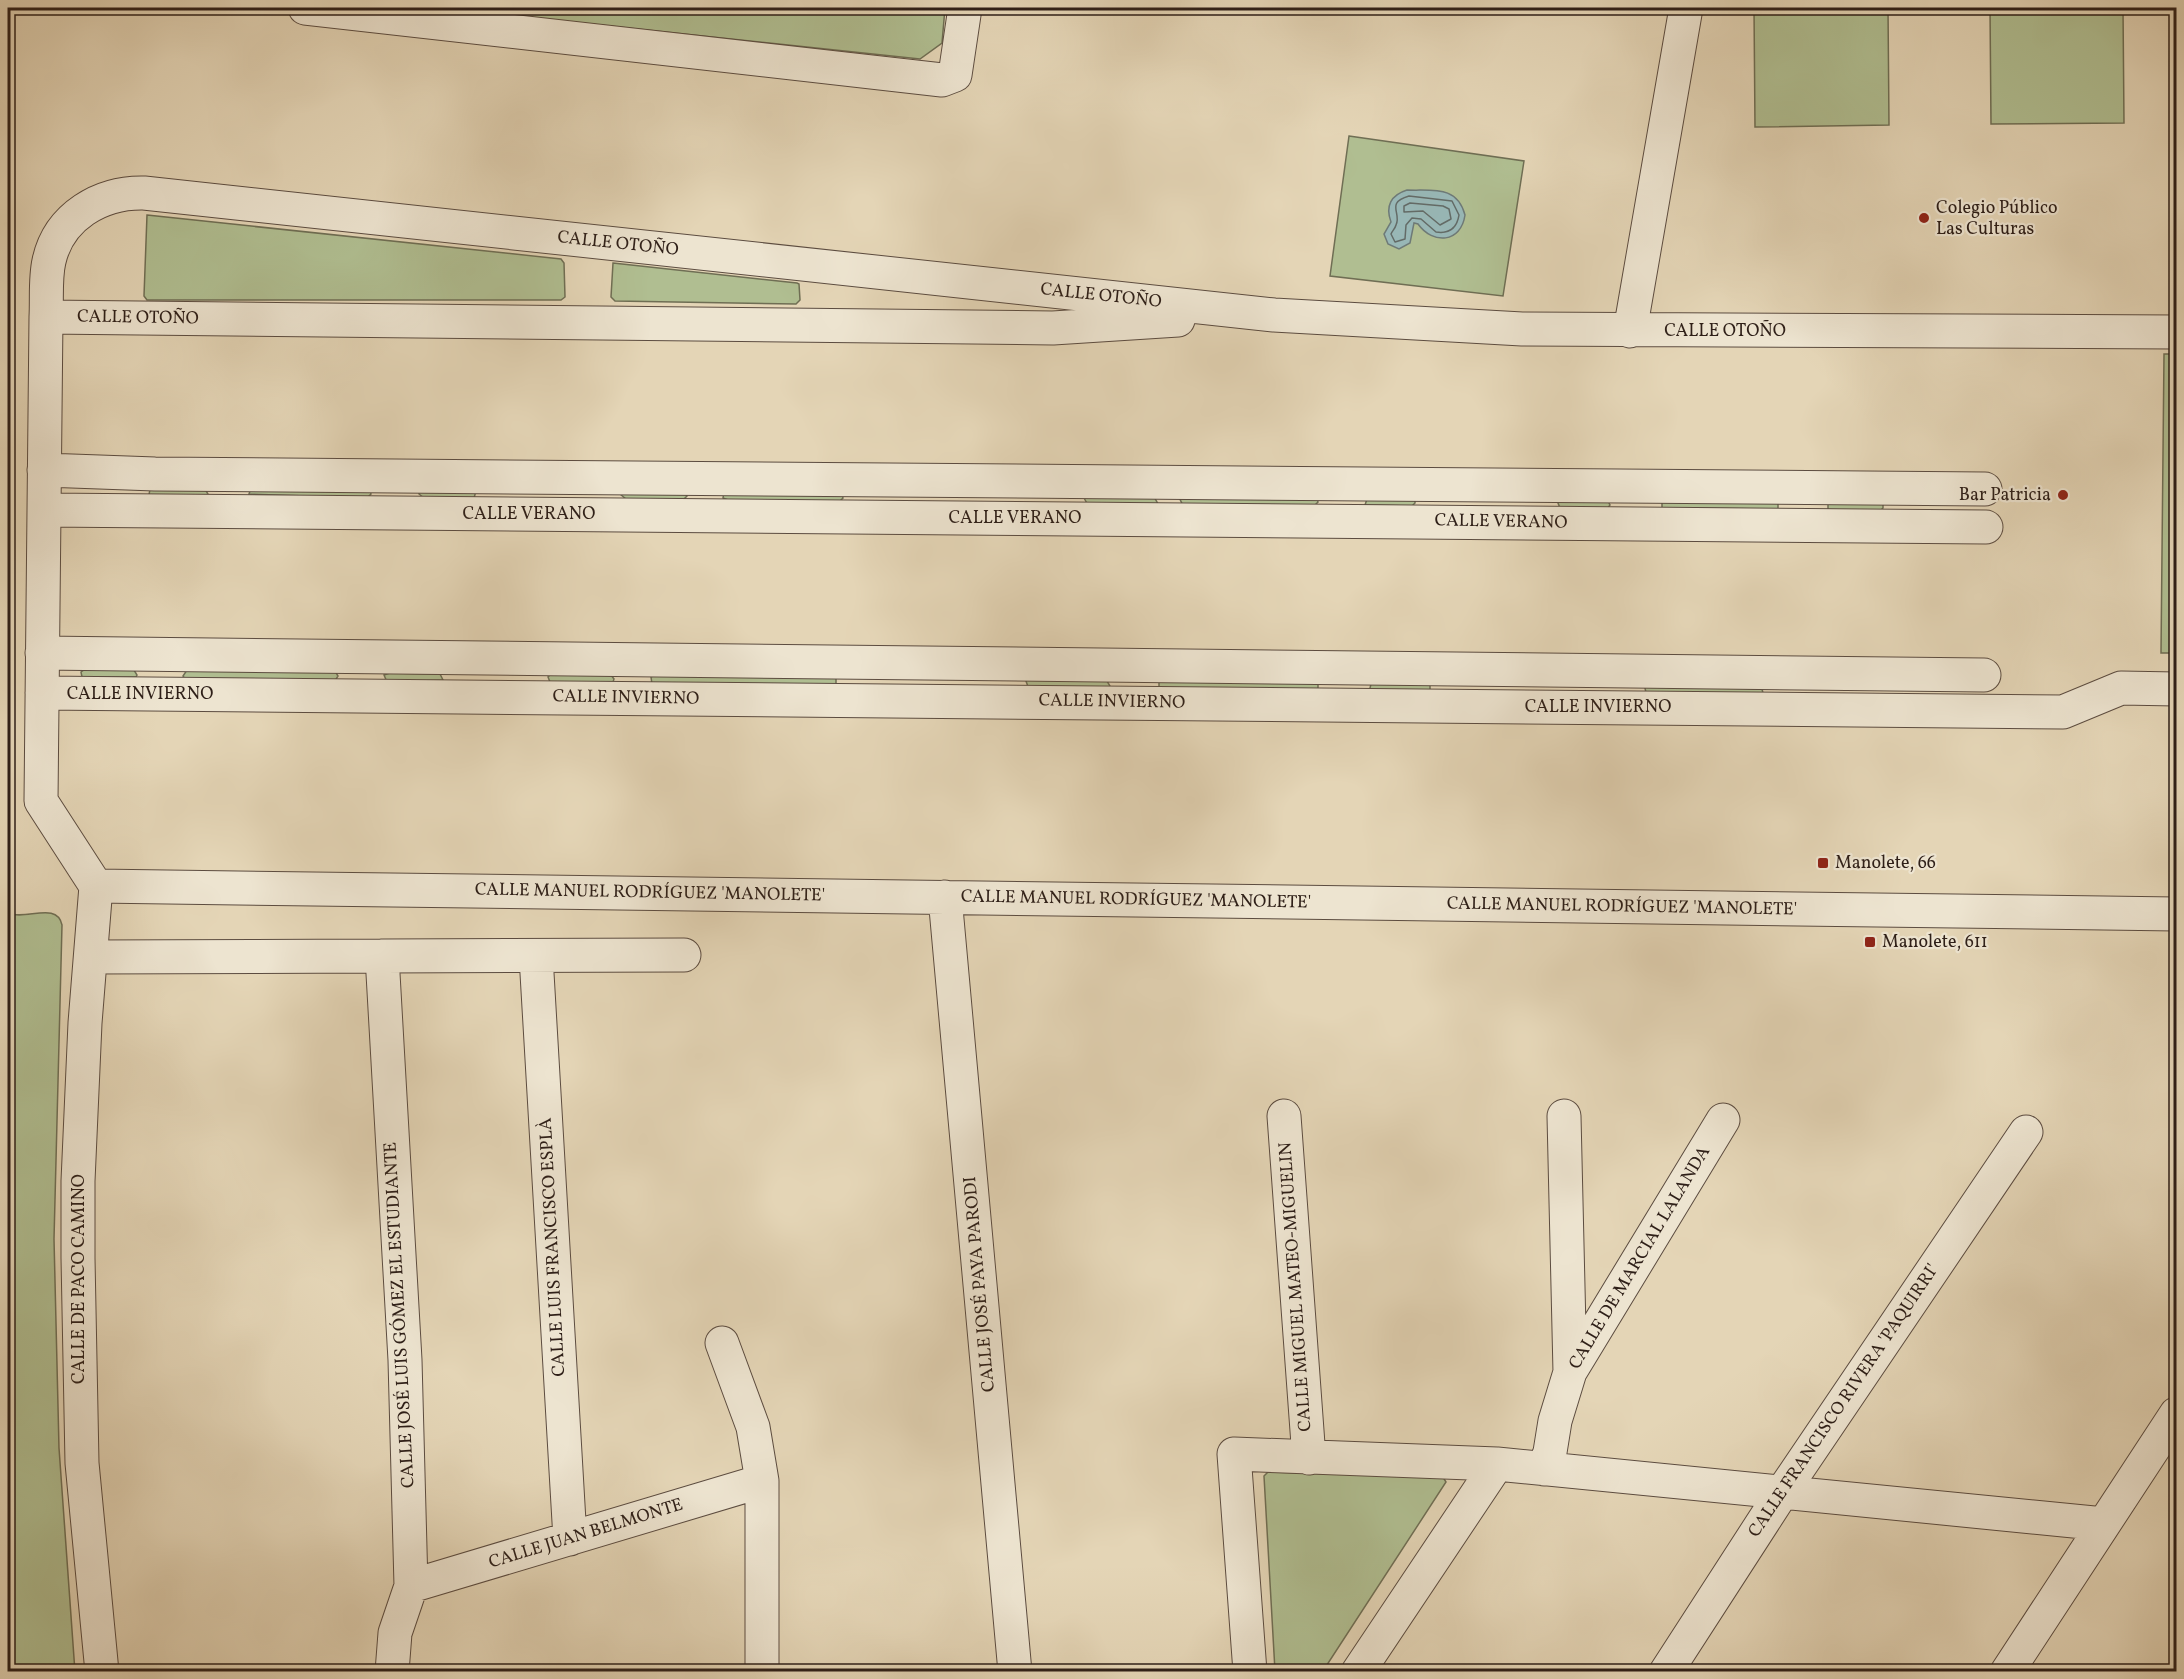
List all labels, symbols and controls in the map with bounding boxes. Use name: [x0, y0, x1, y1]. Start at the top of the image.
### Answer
place label: Colegio Público Las Culturas: [1936, 196, 2058, 242]
marker: Colegio Público Las Culturas: [1917, 211, 1931, 225]
street label: CALLE OTOÑO: [556, 225, 680, 263]
street label: CALLE OTOÑO: [1039, 277, 1163, 315]
street label: CALLE OTOÑO: [77, 304, 199, 332]
street label: CALLE OTOÑO: [1664, 319, 1786, 344]
place label: Bar Patricia: [1959, 483, 2051, 508]
marker: Bar Patricia: [2056, 488, 2070, 502]
street label: CALLE VERANO: [463, 502, 595, 527]
street label: CALLE VERANO: [949, 506, 1081, 531]
street label: CALLE VERANO: [1434, 508, 1568, 536]
street label: CALLE INVIERNO: [67, 682, 213, 707]
street label: CALLE INVIERNO: [552, 684, 700, 712]
street label: CALLE INVIERNO: [1038, 688, 1186, 716]
street label: CALLE INVIERNO: [1525, 695, 1671, 720]
place label: Manolete, 66: [1835, 851, 1936, 876]
marker: Manolete, 66: [1816, 856, 1830, 870]
street label: CALLE MANUEL RODRÍGUEZ 'MANOLETE': [475, 877, 825, 909]
street label: CALLE MANUEL RODRÍGUEZ 'MANOLETE': [961, 884, 1311, 916]
street label: CALLE MANUEL RODRÍGUEZ 'MANOLETE': [1447, 891, 1797, 923]
place label: Manolete, 611: [1882, 930, 1988, 955]
marker: Manolete, 611: [1863, 935, 1877, 949]
street label: CALLE LUIS FRANCISCO ESPLÀ: [534, 1117, 572, 1377]
street label: CALLE JOSÉ LUIS GÓMEZ EL ESTUDIANTE: [378, 1141, 422, 1489]
street label: CALLE MIGUEL MATEO-MIGUELIN: [1273, 1141, 1319, 1433]
street label: CALLE DE MARCIAL LALANDA: [1563, 1141, 1717, 1374]
street label: CALLE DE PACO CAMINO: [67, 1174, 92, 1384]
street label: CALLE JOSÉ PAYA PARODI: [958, 1175, 1002, 1393]
street label: CALLE FRANCISCO RIVERA 'PAQUIRRI': [1743, 1259, 1945, 1543]
street label: CALLE JUAN BELMONTE: [486, 1492, 686, 1575]

